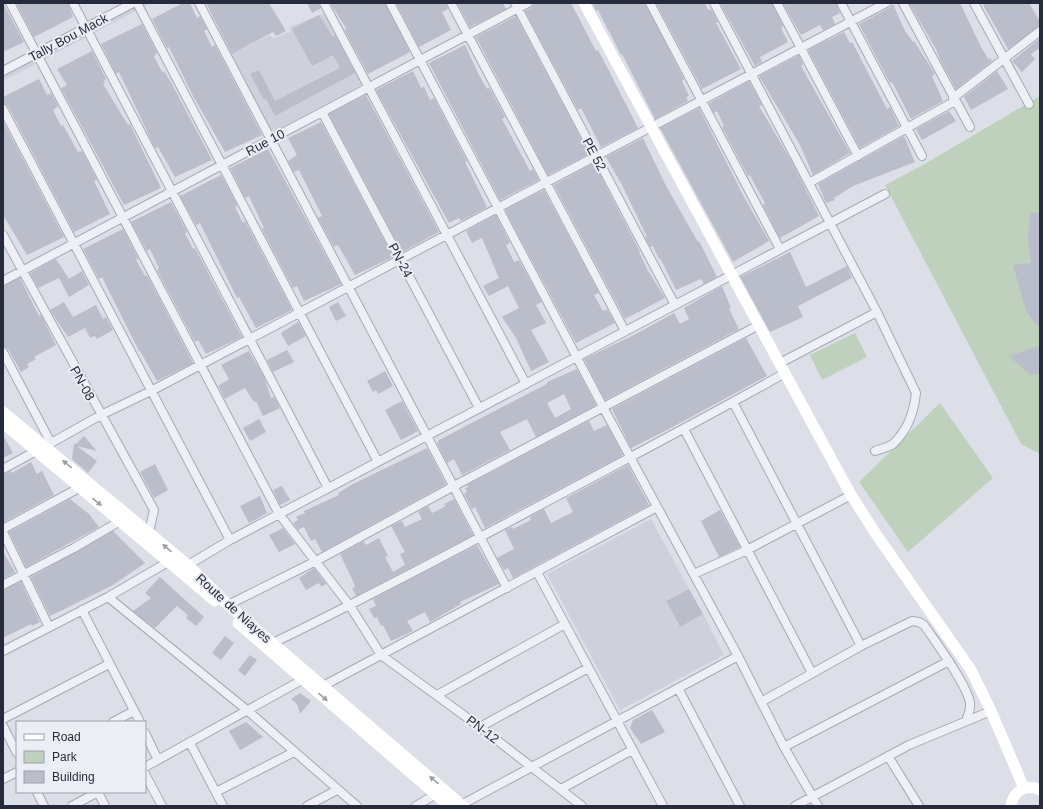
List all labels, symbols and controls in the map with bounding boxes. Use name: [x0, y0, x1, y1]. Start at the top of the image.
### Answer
street label: Tally Bou Mack: [26, 10, 111, 65]
street label: Rue 10: [243, 126, 287, 159]
street label: PE 52: [580, 135, 609, 173]
street label: PN-24: [385, 240, 416, 280]
street label: PN-08: [67, 363, 98, 403]
one-way arrow: [62, 460, 73, 469]
one-way arrow: [92, 498, 102, 507]
one-way arrow: [162, 543, 172, 552]
street label: Route de Niayes: [193, 571, 275, 646]
one-way arrow: [317, 692, 328, 701]
street label: PN-12: [463, 712, 502, 746]
legend: [16, 721, 146, 793]
text: Road: [52, 730, 81, 744]
text: Park: [52, 750, 78, 764]
text: Building: [52, 770, 95, 784]
one-way arrow: [428, 776, 439, 785]

